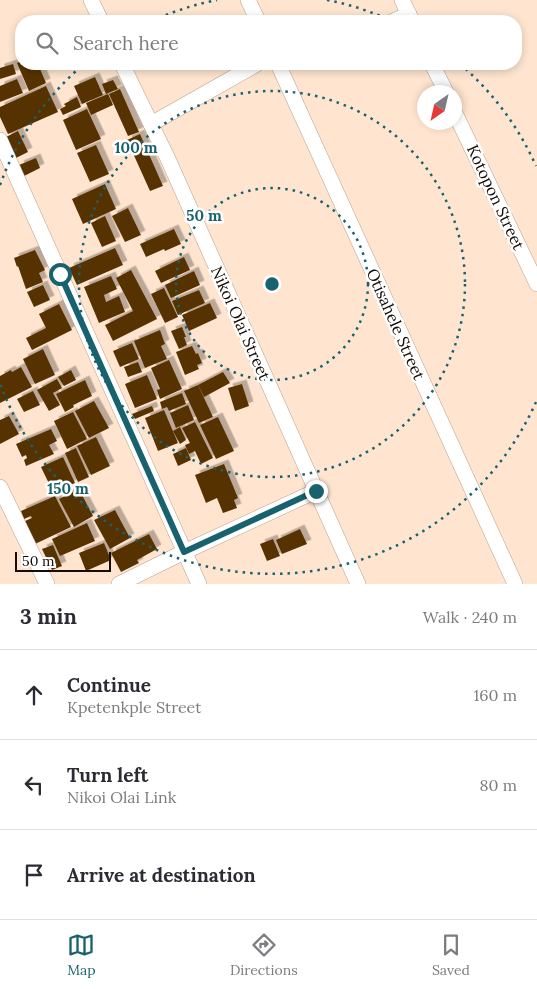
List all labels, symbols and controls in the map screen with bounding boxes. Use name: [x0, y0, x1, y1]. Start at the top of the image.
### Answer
search box: [15, 15, 522, 70]
icon: search: [33, 29, 61, 57]
text: Search here: [73, 31, 179, 55]
north arrow: [417, 85, 462, 130]
text: 100 m: [115, 138, 158, 157]
street label: Kotopon Street: [463, 141, 529, 254]
text: 50 m: [186, 206, 222, 225]
route start: [49, 263, 72, 286]
street label: Nikoi Olai Street: [207, 263, 275, 384]
street label: Otisahele Street: [362, 265, 430, 384]
centre of rings: [263, 275, 281, 293]
text: 150 m: [47, 479, 89, 498]
route end: [305, 480, 328, 503]
scale bar: [15, 549, 111, 572]
text: 50 m: [22, 552, 55, 570]
text: 3 min: [20, 603, 77, 630]
text: Walk · 240 m: [423, 607, 517, 627]
text: Continue: [67, 673, 151, 697]
icon: ahead: [20, 681, 48, 709]
text: 160 m: [473, 685, 517, 705]
text: Kpetenkple Street: [67, 697, 201, 717]
text: Turn left: [67, 763, 148, 787]
icon: left: [20, 771, 48, 799]
text: 80 m: [480, 775, 517, 795]
text: Nikoi Olai Link: [67, 787, 176, 807]
icon: arrive: [20, 861, 48, 889]
text: Arrive at destination: [67, 863, 256, 887]
tab: Map: [67, 931, 96, 979]
tab: Directions: [230, 931, 298, 979]
tab: Saved: [432, 931, 470, 979]

